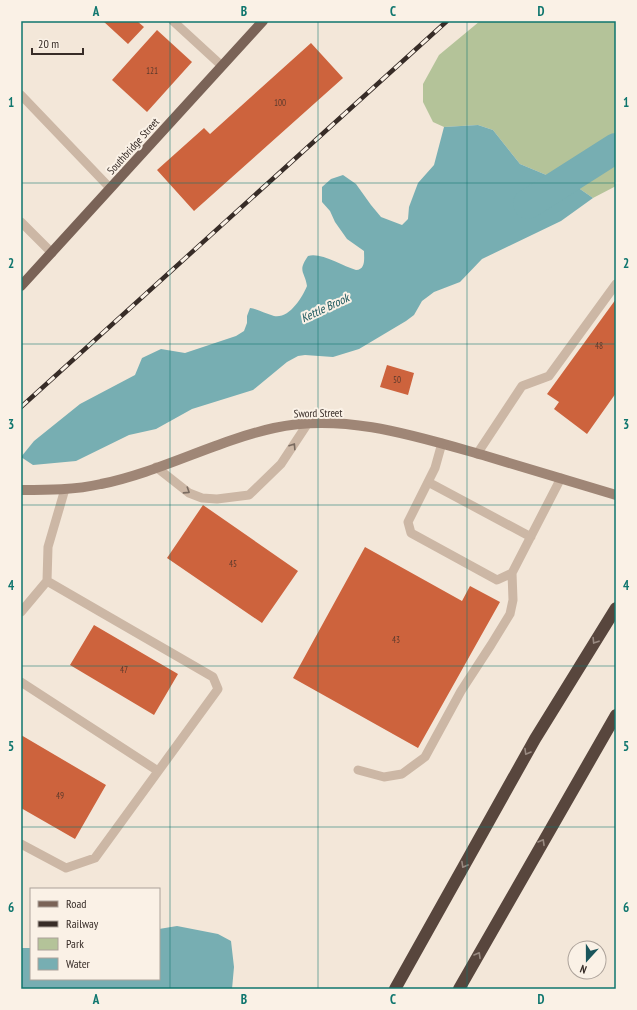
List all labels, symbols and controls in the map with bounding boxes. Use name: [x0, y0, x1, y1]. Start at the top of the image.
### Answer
text: A: [92, 3, 100, 20]
text: B: [241, 3, 247, 20]
text: C: [390, 3, 396, 20]
text: D: [538, 3, 545, 20]
scale bar: [32, 30, 83, 56]
text: 20 m: [38, 36, 59, 51]
house number: 121: [146, 65, 158, 76]
text: 1: [8, 94, 14, 111]
text: 1: [623, 94, 629, 111]
house number: 100: [274, 97, 286, 108]
street label: Southbridge Street: [104, 115, 162, 177]
text: 2: [8, 255, 14, 272]
text: 2: [623, 255, 629, 272]
water label: Kettle Brook: [298, 289, 352, 325]
house number: 48: [595, 340, 603, 351]
house number: 50: [393, 374, 401, 385]
street label: Sword Street: [294, 406, 342, 420]
text: 3: [8, 416, 14, 433]
text: 3: [623, 416, 629, 433]
one-way arrow: [288, 443, 296, 450]
one-way arrow: [183, 486, 190, 494]
house number: 45: [229, 558, 237, 569]
text: 4: [8, 577, 15, 594]
text: 4: [623, 577, 630, 594]
house number: 43: [392, 634, 400, 645]
one-way arrow: [593, 637, 600, 644]
house number: 47: [120, 664, 128, 675]
text: 5: [8, 738, 14, 755]
text: 5: [623, 738, 629, 755]
one-way arrow: [525, 748, 532, 755]
house number: 49: [56, 790, 64, 801]
one-way arrow: [538, 839, 545, 846]
one-way arrow: [461, 861, 468, 869]
legend: [30, 888, 160, 980]
text: Road: [66, 896, 86, 911]
text: 6: [8, 899, 14, 916]
text: 6: [623, 899, 629, 916]
text: Railway: [66, 916, 99, 931]
text: Park: [66, 936, 84, 951]
north arrow: [567, 940, 607, 980]
one-way arrow: [473, 952, 480, 959]
text: Water: [66, 956, 91, 971]
text: N: [578, 962, 589, 977]
text: A: [92, 991, 100, 1008]
text: B: [241, 991, 247, 1008]
text: C: [390, 991, 396, 1008]
text: D: [538, 991, 545, 1008]

